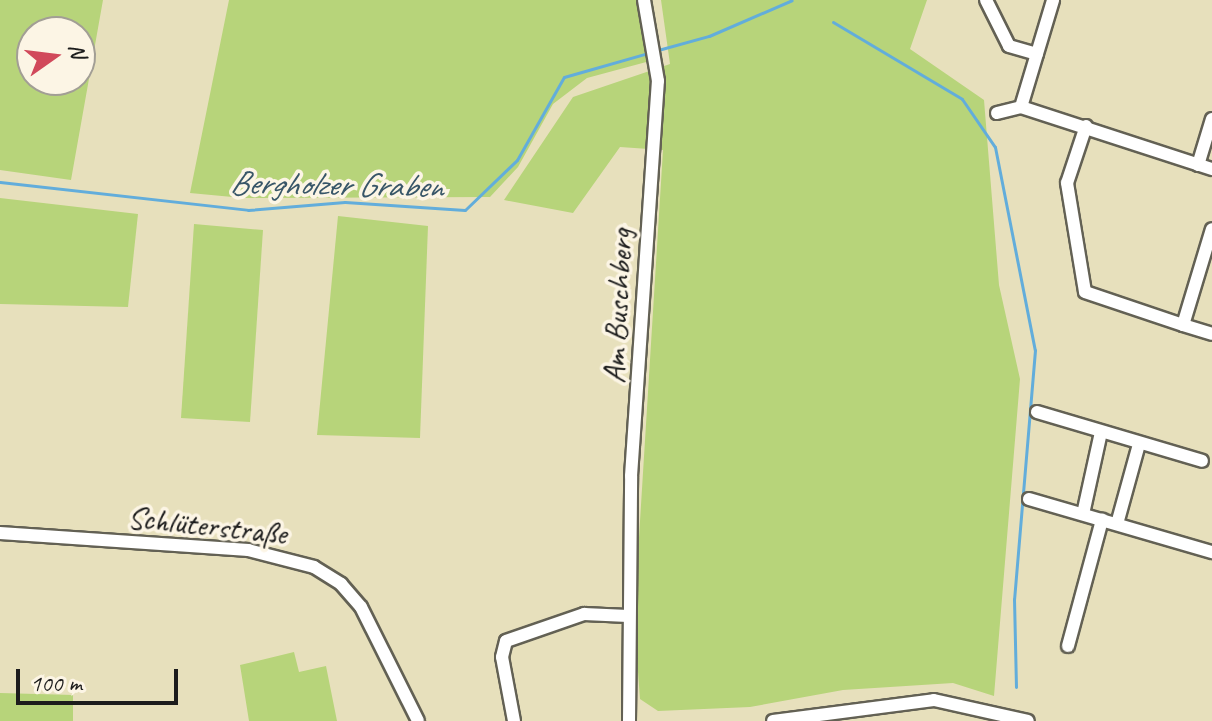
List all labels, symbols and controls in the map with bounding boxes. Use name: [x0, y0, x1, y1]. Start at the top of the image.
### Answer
north arrow: [16, 16, 96, 96]
text: N: [62, 41, 93, 61]
water label: Bergholzer Graben: [229, 162, 443, 206]
street label: Am Buschberg: [595, 228, 641, 384]
street label: Schlüterstraße: [126, 499, 288, 553]
scale bar: [20, 653, 182, 703]
text: 100 m: [30, 668, 82, 698]

